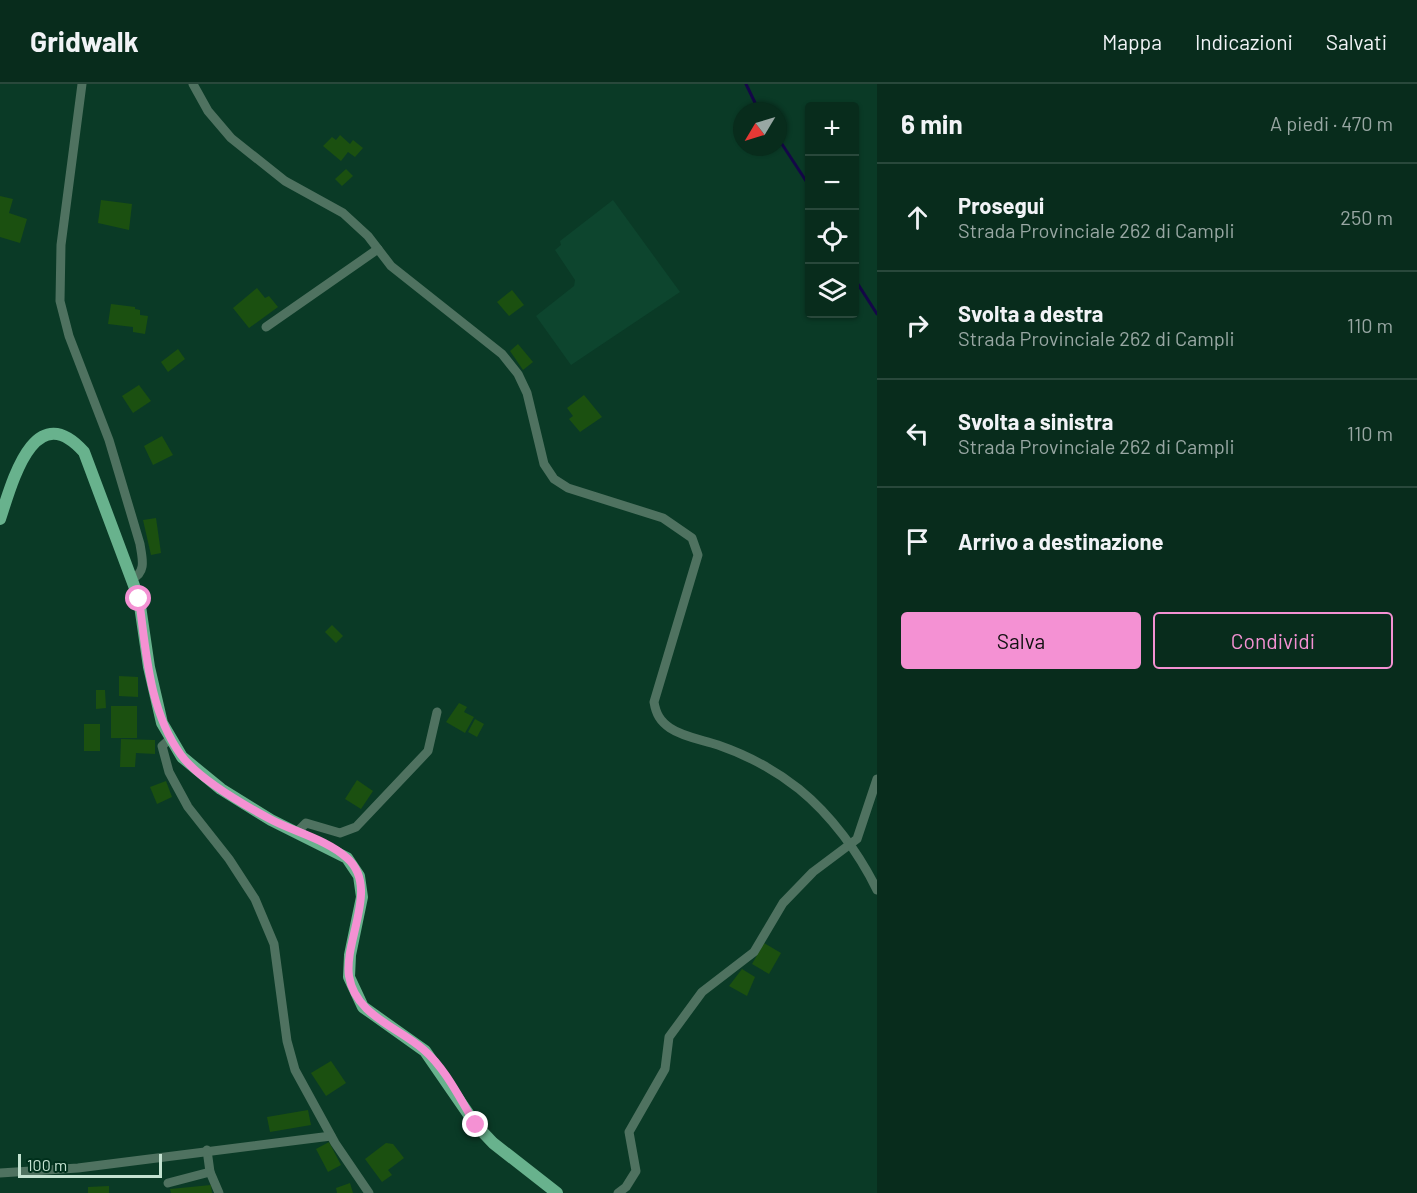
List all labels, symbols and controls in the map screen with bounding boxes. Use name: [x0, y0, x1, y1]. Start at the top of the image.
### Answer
text: Gridwalk: [30, 24, 139, 58]
text: Mappa: [1102, 29, 1162, 54]
text: Indicazioni: [1195, 29, 1293, 54]
text: Salvati: [1326, 29, 1387, 54]
north arrow: [733, 102, 787, 156]
map controls: [805, 102, 859, 318]
button: +: [805, 102, 859, 156]
text: 6 min: [901, 108, 963, 139]
text: A piedi · 470 m: [1270, 111, 1393, 135]
button: −: [805, 156, 859, 210]
text: Prosegui: [958, 192, 1044, 218]
icon: ahead: [901, 201, 934, 234]
text: 250 m: [1340, 205, 1393, 229]
button: locate: [805, 210, 859, 264]
text: Strada Provinciale 262 di Campli: [958, 218, 1235, 242]
button: layers: [805, 264, 859, 318]
text: Svolta a destra: [958, 300, 1103, 326]
icon: right: [901, 309, 934, 342]
text: 110 m: [1347, 313, 1393, 337]
text: Strada Provinciale 262 di Campli: [958, 326, 1235, 350]
text: Svolta a sinistra: [958, 408, 1113, 434]
icon: left: [901, 417, 934, 450]
text: 110 m: [1347, 421, 1393, 445]
text: Strada Provinciale 262 di Campli: [958, 434, 1235, 458]
icon: arrive: [901, 525, 934, 558]
text: Arrivo a destinazione: [958, 528, 1164, 554]
route start: [125, 585, 151, 611]
button: Salva: [901, 612, 1141, 669]
button: Condividi: [1153, 612, 1393, 669]
route end: [462, 1111, 488, 1137]
scale bar: [18, 1151, 162, 1178]
text: 100 m: [27, 1155, 67, 1174]

